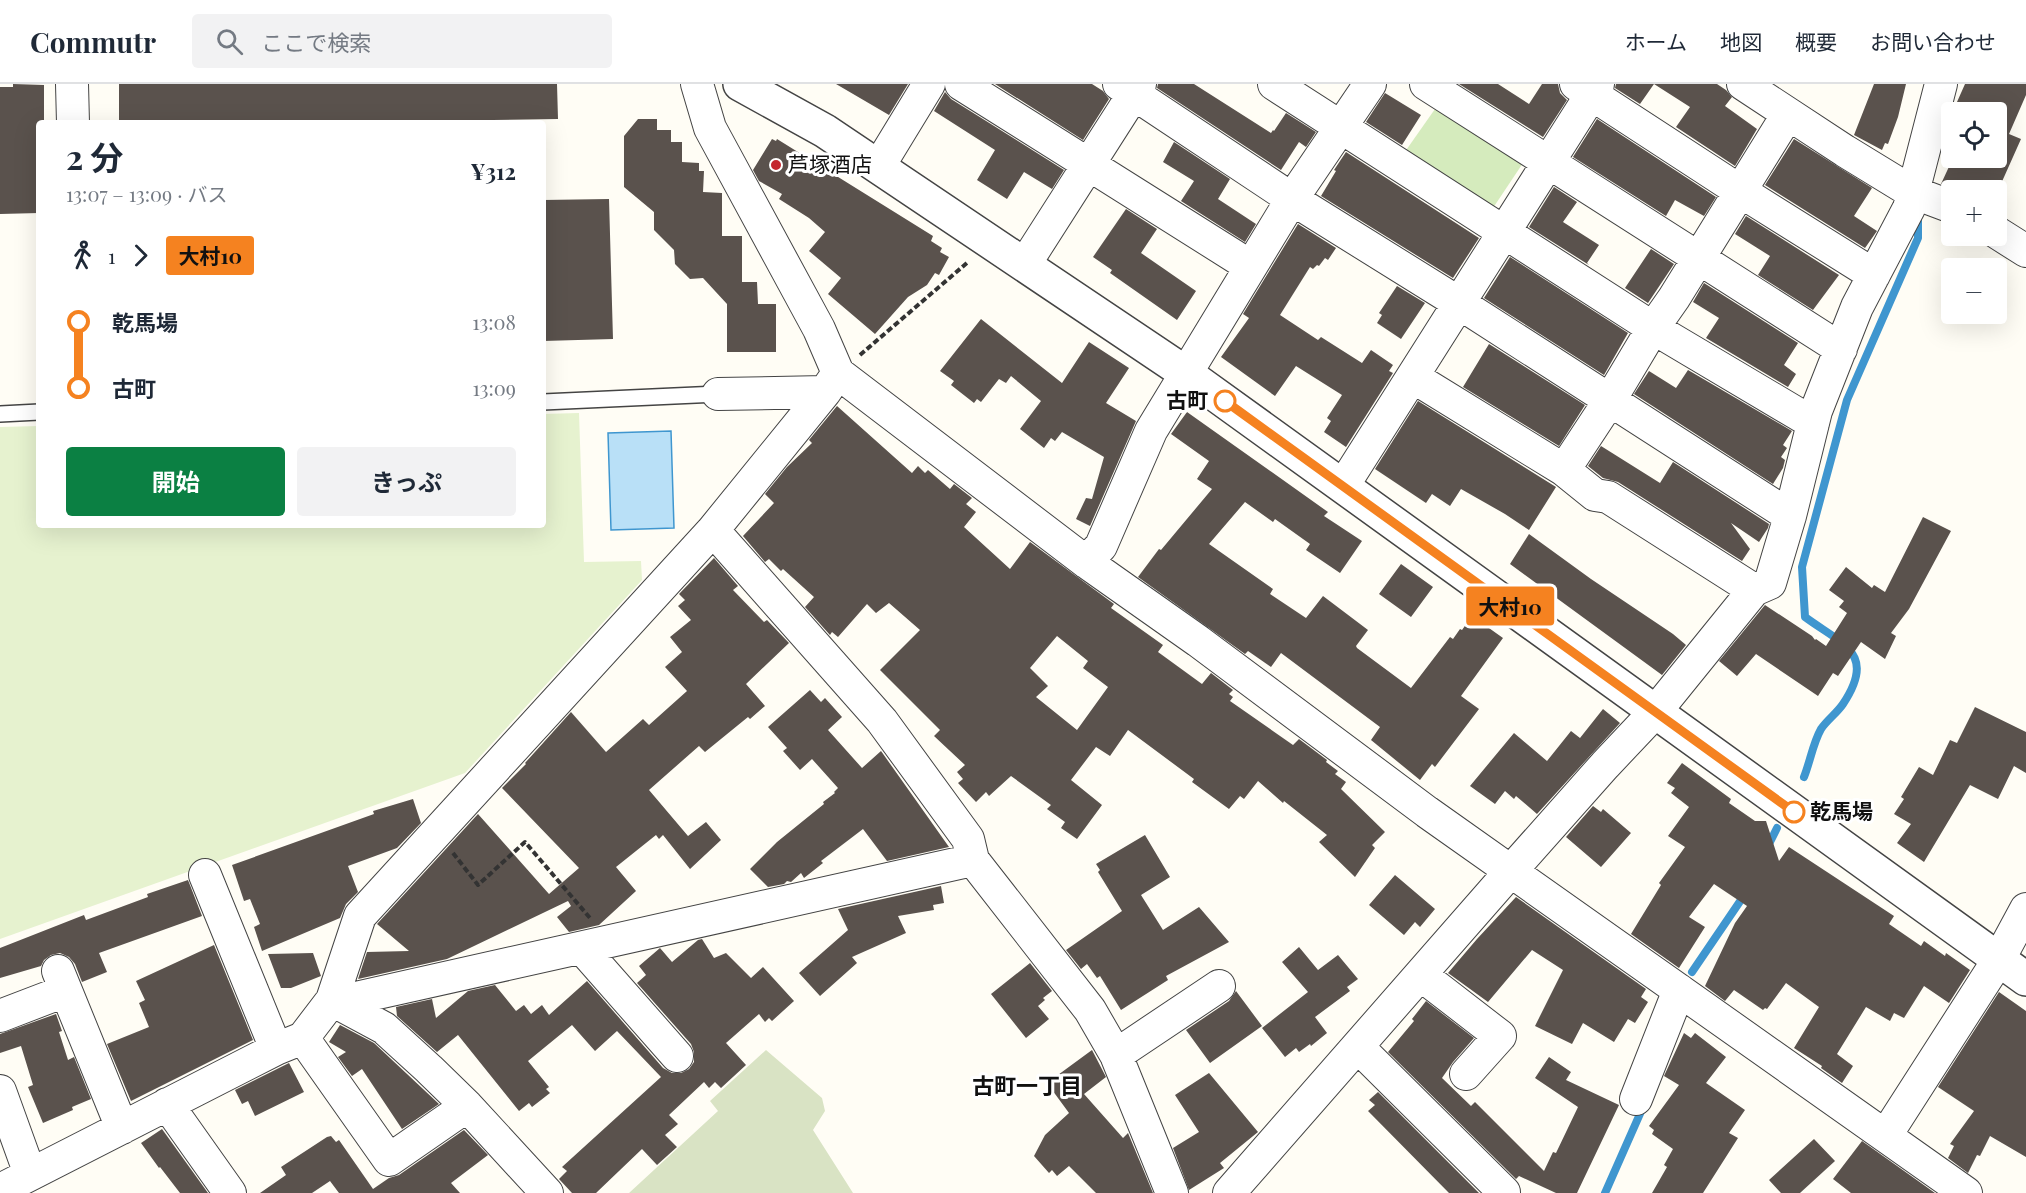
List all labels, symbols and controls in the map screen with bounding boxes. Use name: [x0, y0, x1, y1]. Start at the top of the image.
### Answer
search box: [192, 14, 612, 68]
text: Commutr: [30, 23, 156, 60]
icon: search: [213, 25, 246, 58]
text: ここで検索: [261, 27, 371, 57]
text: ホーム: [1625, 27, 1687, 55]
text: 地図: [1720, 27, 1762, 55]
text: 概要: [1795, 27, 1837, 55]
text: お問い合わせ: [1870, 27, 1996, 55]
map controls: [1941, 102, 2007, 324]
button: locate: [1941, 102, 2007, 168]
text: 2 分: [66, 134, 124, 178]
place label: 芦塚酒店: [788, 149, 872, 177]
text: ¥312: [470, 156, 516, 186]
marker: 芦塚酒店: [769, 158, 783, 172]
text: 13:07 – 13:09 · バス: [66, 180, 228, 207]
button: +: [1941, 180, 2007, 246]
icon: walk: [66, 239, 99, 272]
icon: forward: [124, 239, 157, 272]
text: 大村10: [178, 241, 242, 269]
text: 1: [108, 242, 115, 269]
button: −: [1941, 258, 2007, 324]
text: 乾馬場: [112, 307, 178, 337]
text: 13:08: [472, 308, 516, 335]
text: 古町: [112, 373, 156, 403]
text: 13:09: [472, 374, 516, 401]
place label: 古町: [1166, 385, 1208, 413]
marker: 古町: [1214, 390, 1236, 412]
button: 開始: [66, 447, 285, 516]
button: きっぷ: [297, 447, 516, 516]
line badge: 大村10: [1468, 586, 1552, 626]
text: 大村10: [1478, 592, 1542, 620]
place label: 乾馬場: [1810, 796, 1873, 824]
marker: 乾馬場: [1783, 801, 1805, 823]
district label: 古町一丁目: [972, 1070, 1082, 1100]

